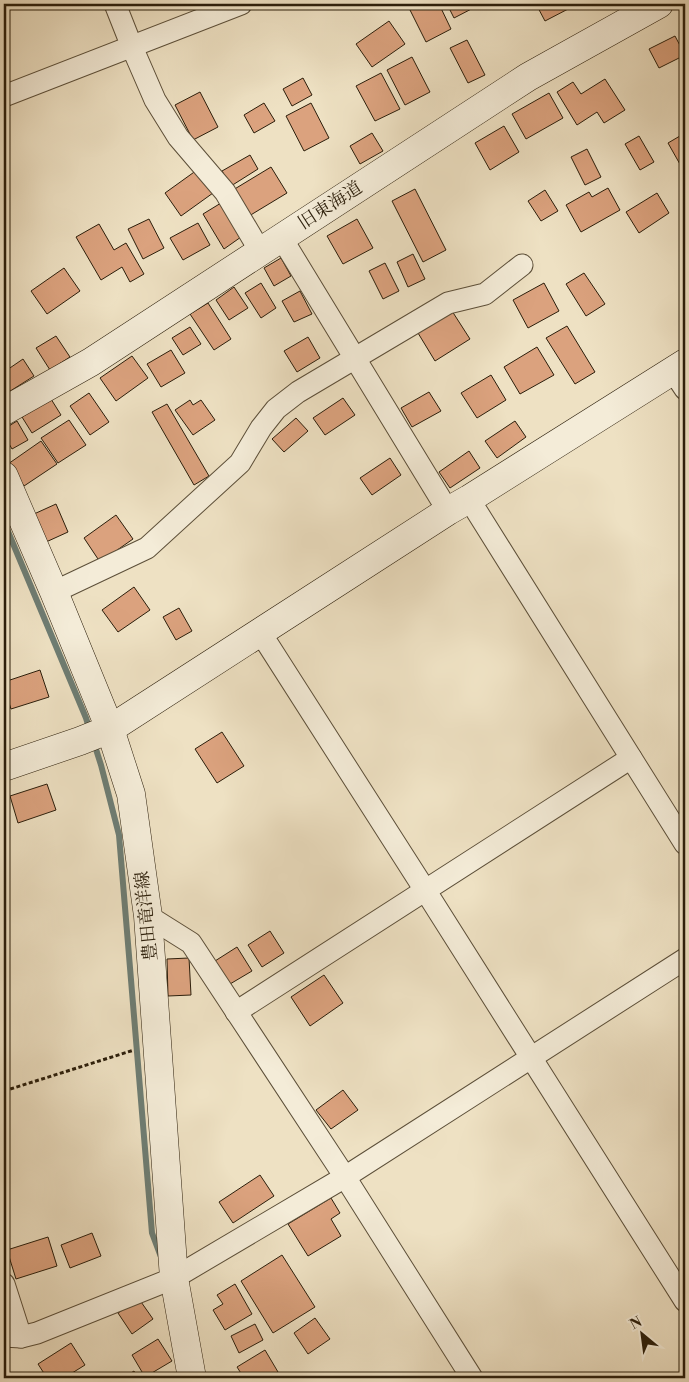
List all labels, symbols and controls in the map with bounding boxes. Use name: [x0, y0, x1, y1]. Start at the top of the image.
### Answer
street label: 旧東海道: [294, 176, 367, 235]
street label: 豊田竜洋線: [130, 870, 163, 962]
north arrow: [616, 1310, 666, 1360]
text: N: [627, 1313, 645, 1334]

